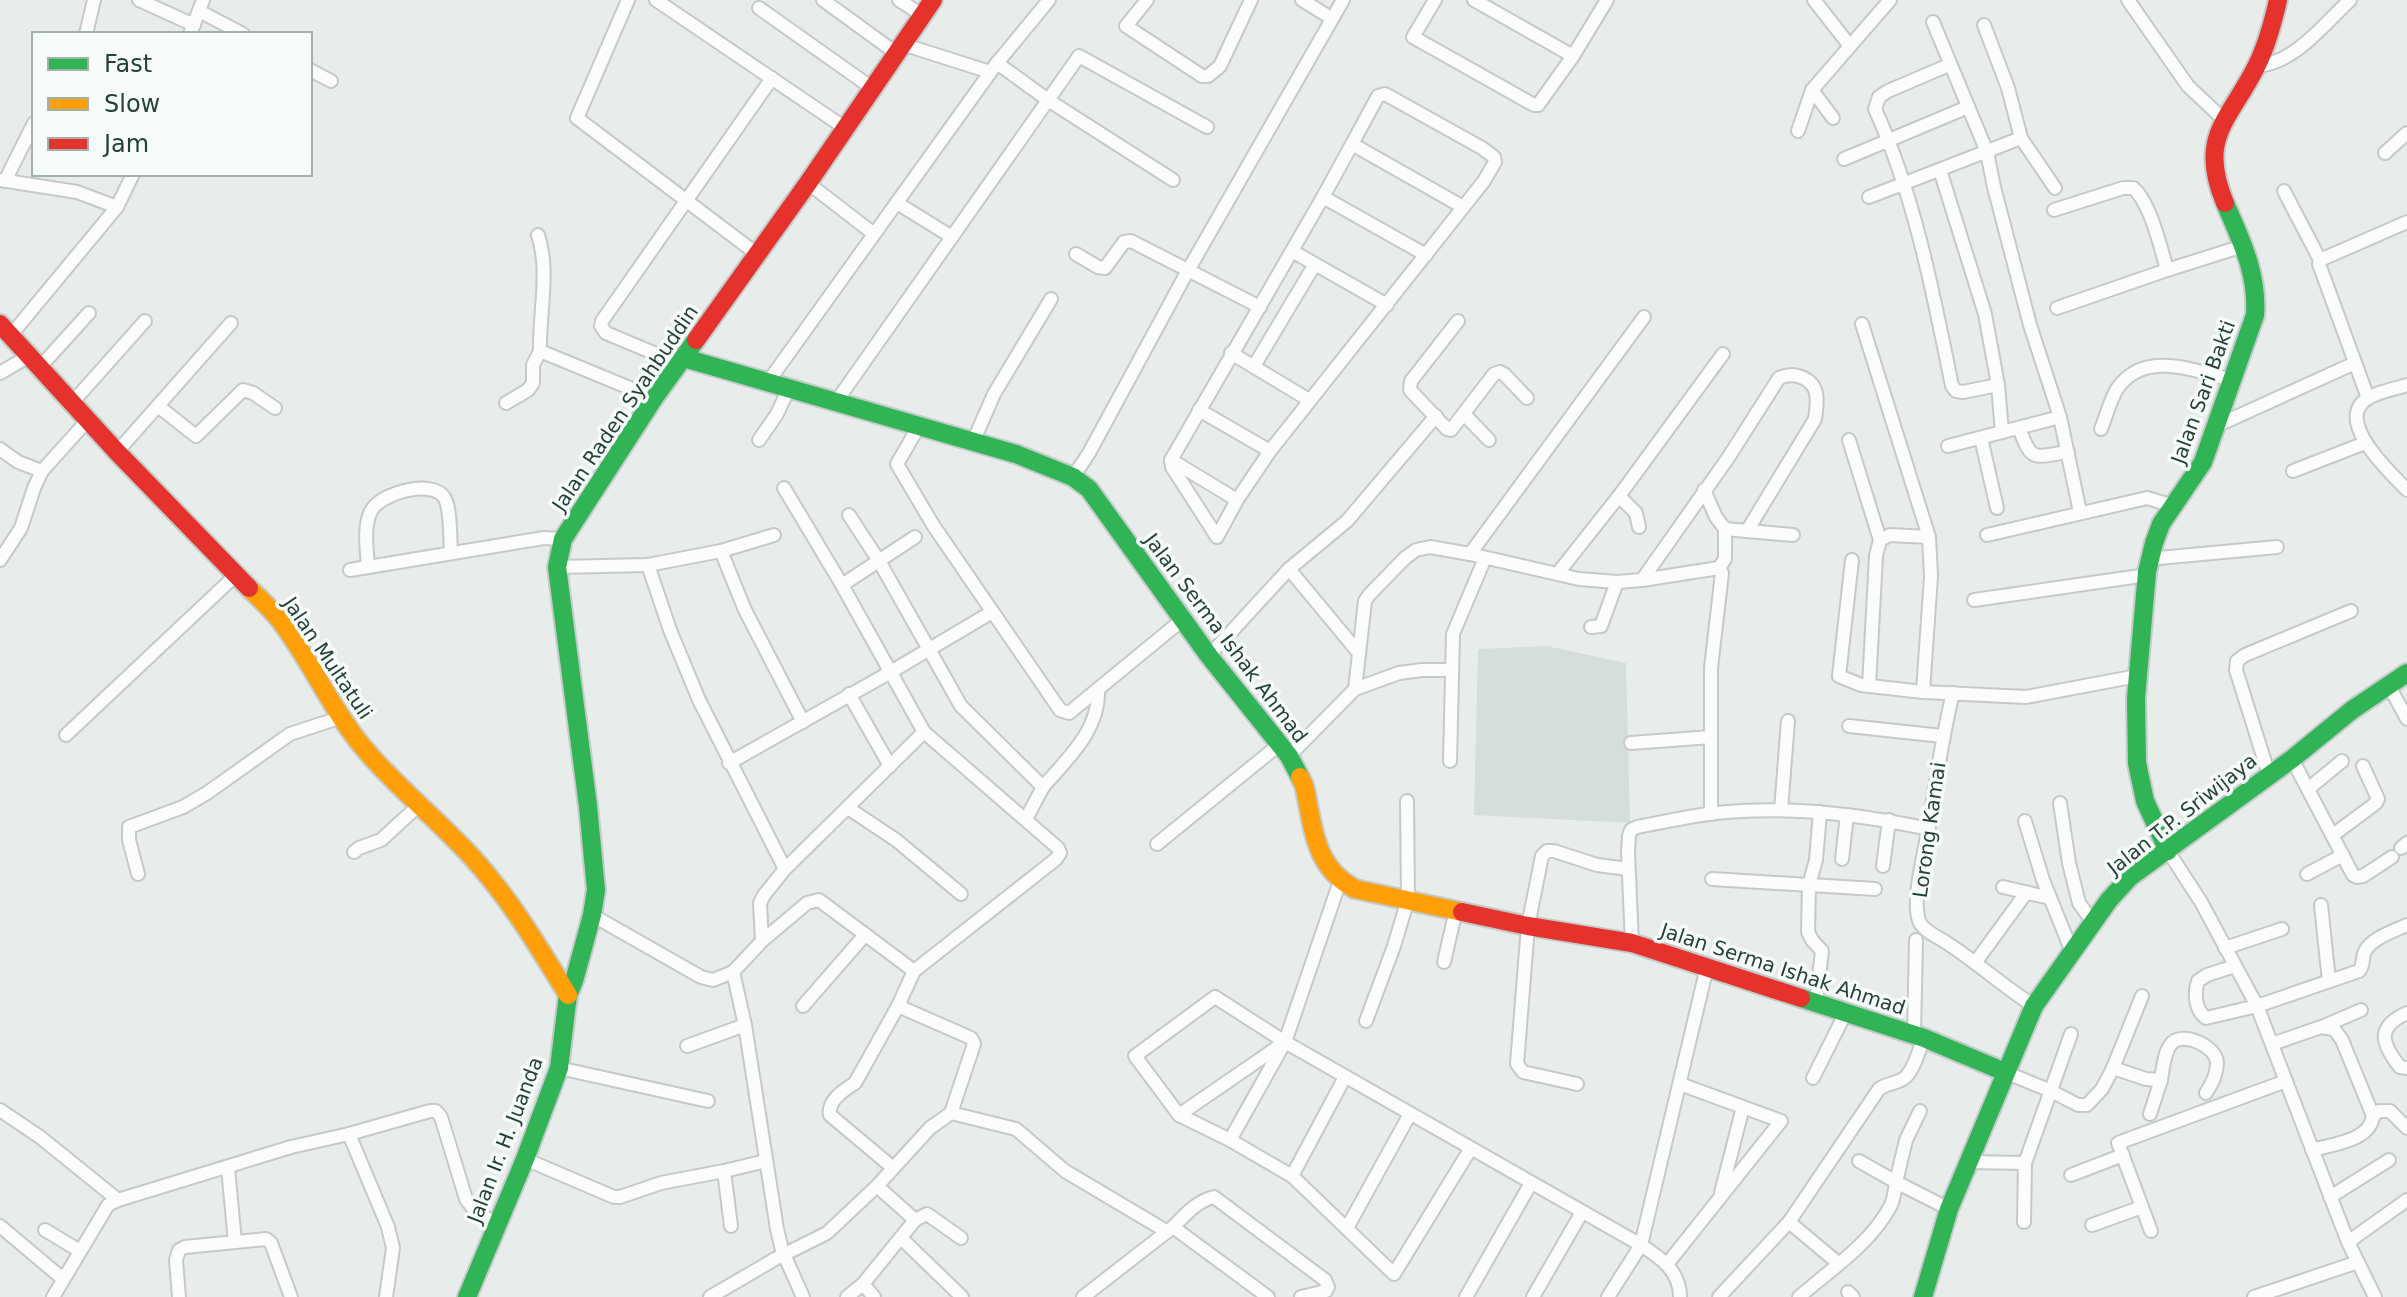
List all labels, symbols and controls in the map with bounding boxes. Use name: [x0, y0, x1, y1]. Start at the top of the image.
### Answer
legend: [32, 32, 312, 176]
text: Fast: [104, 50, 152, 78]
text: Slow: [104, 90, 160, 118]
text: Jam: [102, 130, 149, 158]
street label: Jalan Raden Syahbuddin: [546, 300, 703, 517]
street label: Jalan Sari Bakti: [2165, 317, 2240, 469]
street label: Jalan Serma Ishak Ahmad: [1138, 527, 1313, 747]
street label: Jalan Multatuli: [277, 591, 378, 724]
street label: Jalan T.P. Sriwijaya: [2101, 748, 2262, 881]
street label: Lorong Kamai: [1908, 760, 1950, 900]
street label: Jalan Serma Ishak Ahmad: [1656, 917, 1908, 1020]
street label: Jalan Ir. H. Juanda: [462, 1054, 548, 1228]

